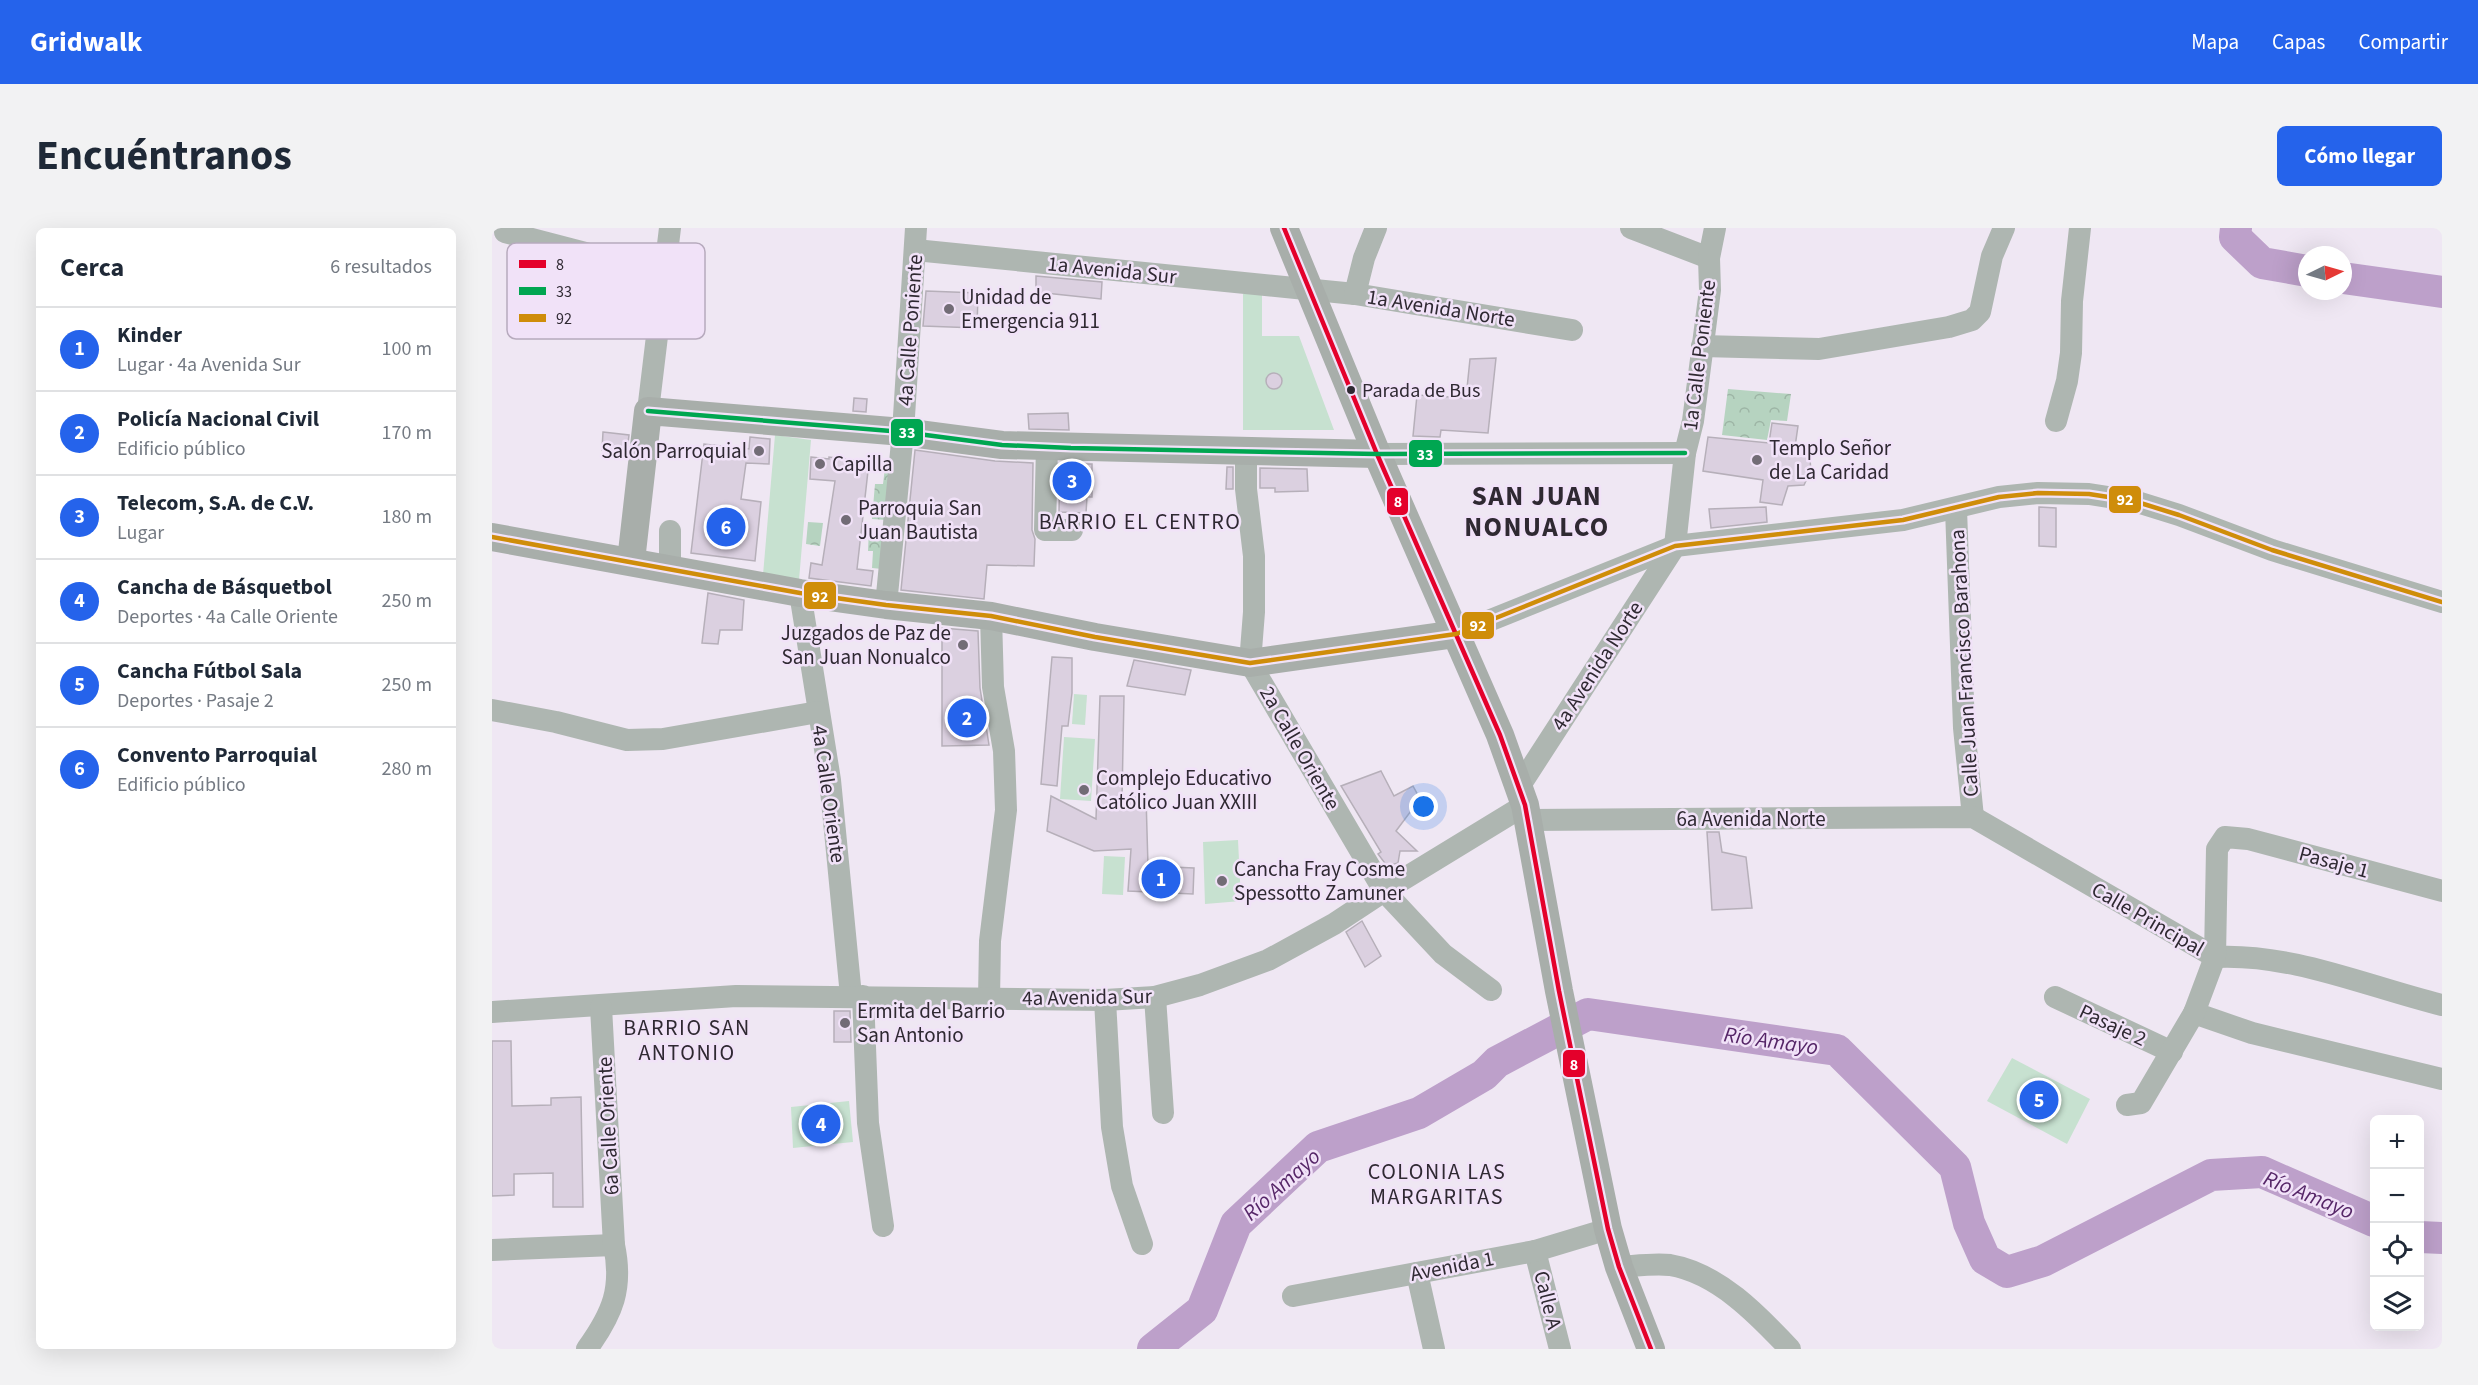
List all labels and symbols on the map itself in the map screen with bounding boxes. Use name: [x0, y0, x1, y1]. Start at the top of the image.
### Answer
legend: [507, 243, 705, 339]
north arrow: [2298, 246, 2352, 300]
street label: 1a Avenida Sur: [1046, 248, 1179, 292]
street label: 4a Calle Poniente: [890, 253, 930, 407]
text: 8: [556, 254, 564, 276]
street label: 1a Calle Poniente: [1675, 278, 1723, 432]
text: 33: [556, 281, 572, 303]
place label: Unidad de Emergencia 911: [961, 282, 1100, 336]
street label: 1a Avenida Norte: [1365, 282, 1517, 334]
marker: Unidad de Emergencia 911: [942, 302, 956, 316]
text: 92: [556, 308, 572, 330]
place label: Parada de Bus: [1362, 377, 1480, 405]
marker: Parada de Bus: [1345, 384, 1357, 396]
line badge: 33: [890, 418, 924, 447]
text: 33: [899, 422, 915, 444]
place label: Templo Señor de La Caridad: [1769, 433, 1892, 487]
place label: Salón Parroquial: [601, 436, 747, 466]
line badge: 33: [1408, 439, 1443, 468]
marker: Salón Parroquial: [752, 444, 766, 458]
text: 33: [1417, 444, 1433, 466]
place label: Capilla: [832, 449, 893, 479]
marker: Templo Señor de La Caridad: [1750, 453, 1764, 467]
marker: Capilla: [813, 457, 827, 471]
pin: 3: [1052, 458, 1092, 504]
district label: SAN JUAN NONUALCO: [1464, 477, 1610, 547]
line badge: 92: [2108, 485, 2142, 514]
line badge: 8: [1386, 487, 1409, 516]
text: 92: [2117, 489, 2133, 511]
text: 8: [1394, 491, 1402, 513]
place label: Parroquia San Juan Bautista: [858, 493, 982, 547]
pin: 6: [706, 504, 746, 550]
district label: BARRIO EL CENTRO: [1039, 506, 1241, 538]
marker: Parroquia San Juan Bautista: [839, 513, 853, 527]
street label: Calle Juan Francisco Barahona: [1942, 528, 1986, 798]
line badge: 92: [803, 581, 837, 610]
text: 92: [812, 586, 828, 608]
street label: 4a Avenida Norte: [1544, 595, 1650, 737]
line badge: 92: [1461, 611, 1495, 640]
text: 92: [1470, 615, 1486, 637]
place label: Juzgados de Paz de San Juan Nonualco: [781, 618, 951, 672]
marker: Juzgados de Paz de San Juan Nonualco: [956, 638, 970, 652]
street label: 2a Calle Oriente: [1252, 680, 1348, 816]
pin: 2: [948, 696, 986, 740]
street label: 4a Calle Oriente: [804, 723, 854, 865]
place label: Complejo Educativo Católico Juan XXIII: [1096, 763, 1272, 817]
marker: Complejo Educativo Católico Juan XXIII: [1077, 783, 1091, 797]
your location: [1409, 792, 1438, 821]
street label: 6a Avenida Norte: [1676, 804, 1826, 834]
street label: Pasaje 1: [2296, 838, 2372, 886]
place label: Cancha Fray Cosme Spessotto Zamuner: [1234, 854, 1405, 908]
pin: 1: [1142, 856, 1180, 902]
marker: Cancha Fray Cosme Spessotto Zamuner: [1215, 874, 1229, 888]
street label: Calle Principal: [2086, 875, 2210, 963]
street label: 4a Avenida Sur: [1022, 981, 1153, 1013]
place label: Ermita del Barrio San Antonio: [857, 996, 1005, 1050]
street label: Pasaje 2: [2074, 996, 2152, 1054]
district label: BARRIO SAN ANTONIO: [623, 1012, 751, 1069]
marker: Ermita del Barrio San Antonio: [838, 1016, 852, 1030]
water label: Río Amayo: [1722, 1019, 1820, 1063]
line badge: 8: [1562, 1049, 1586, 1078]
text: 8: [1570, 1054, 1578, 1076]
street label: 6a Calle Oriente: [589, 1056, 627, 1196]
pin: 5: [2020, 1078, 2058, 1122]
pin: 4: [802, 1102, 840, 1146]
water label: Río Amayo: [1236, 1141, 1328, 1228]
district label: COLONIA LAS MARGARITAS: [1368, 1156, 1506, 1213]
water label: Río Amayo: [2259, 1162, 2359, 1228]
street label: Avenida 1: [1407, 1243, 1497, 1289]
street label: Calle A: [1526, 1268, 1570, 1333]

